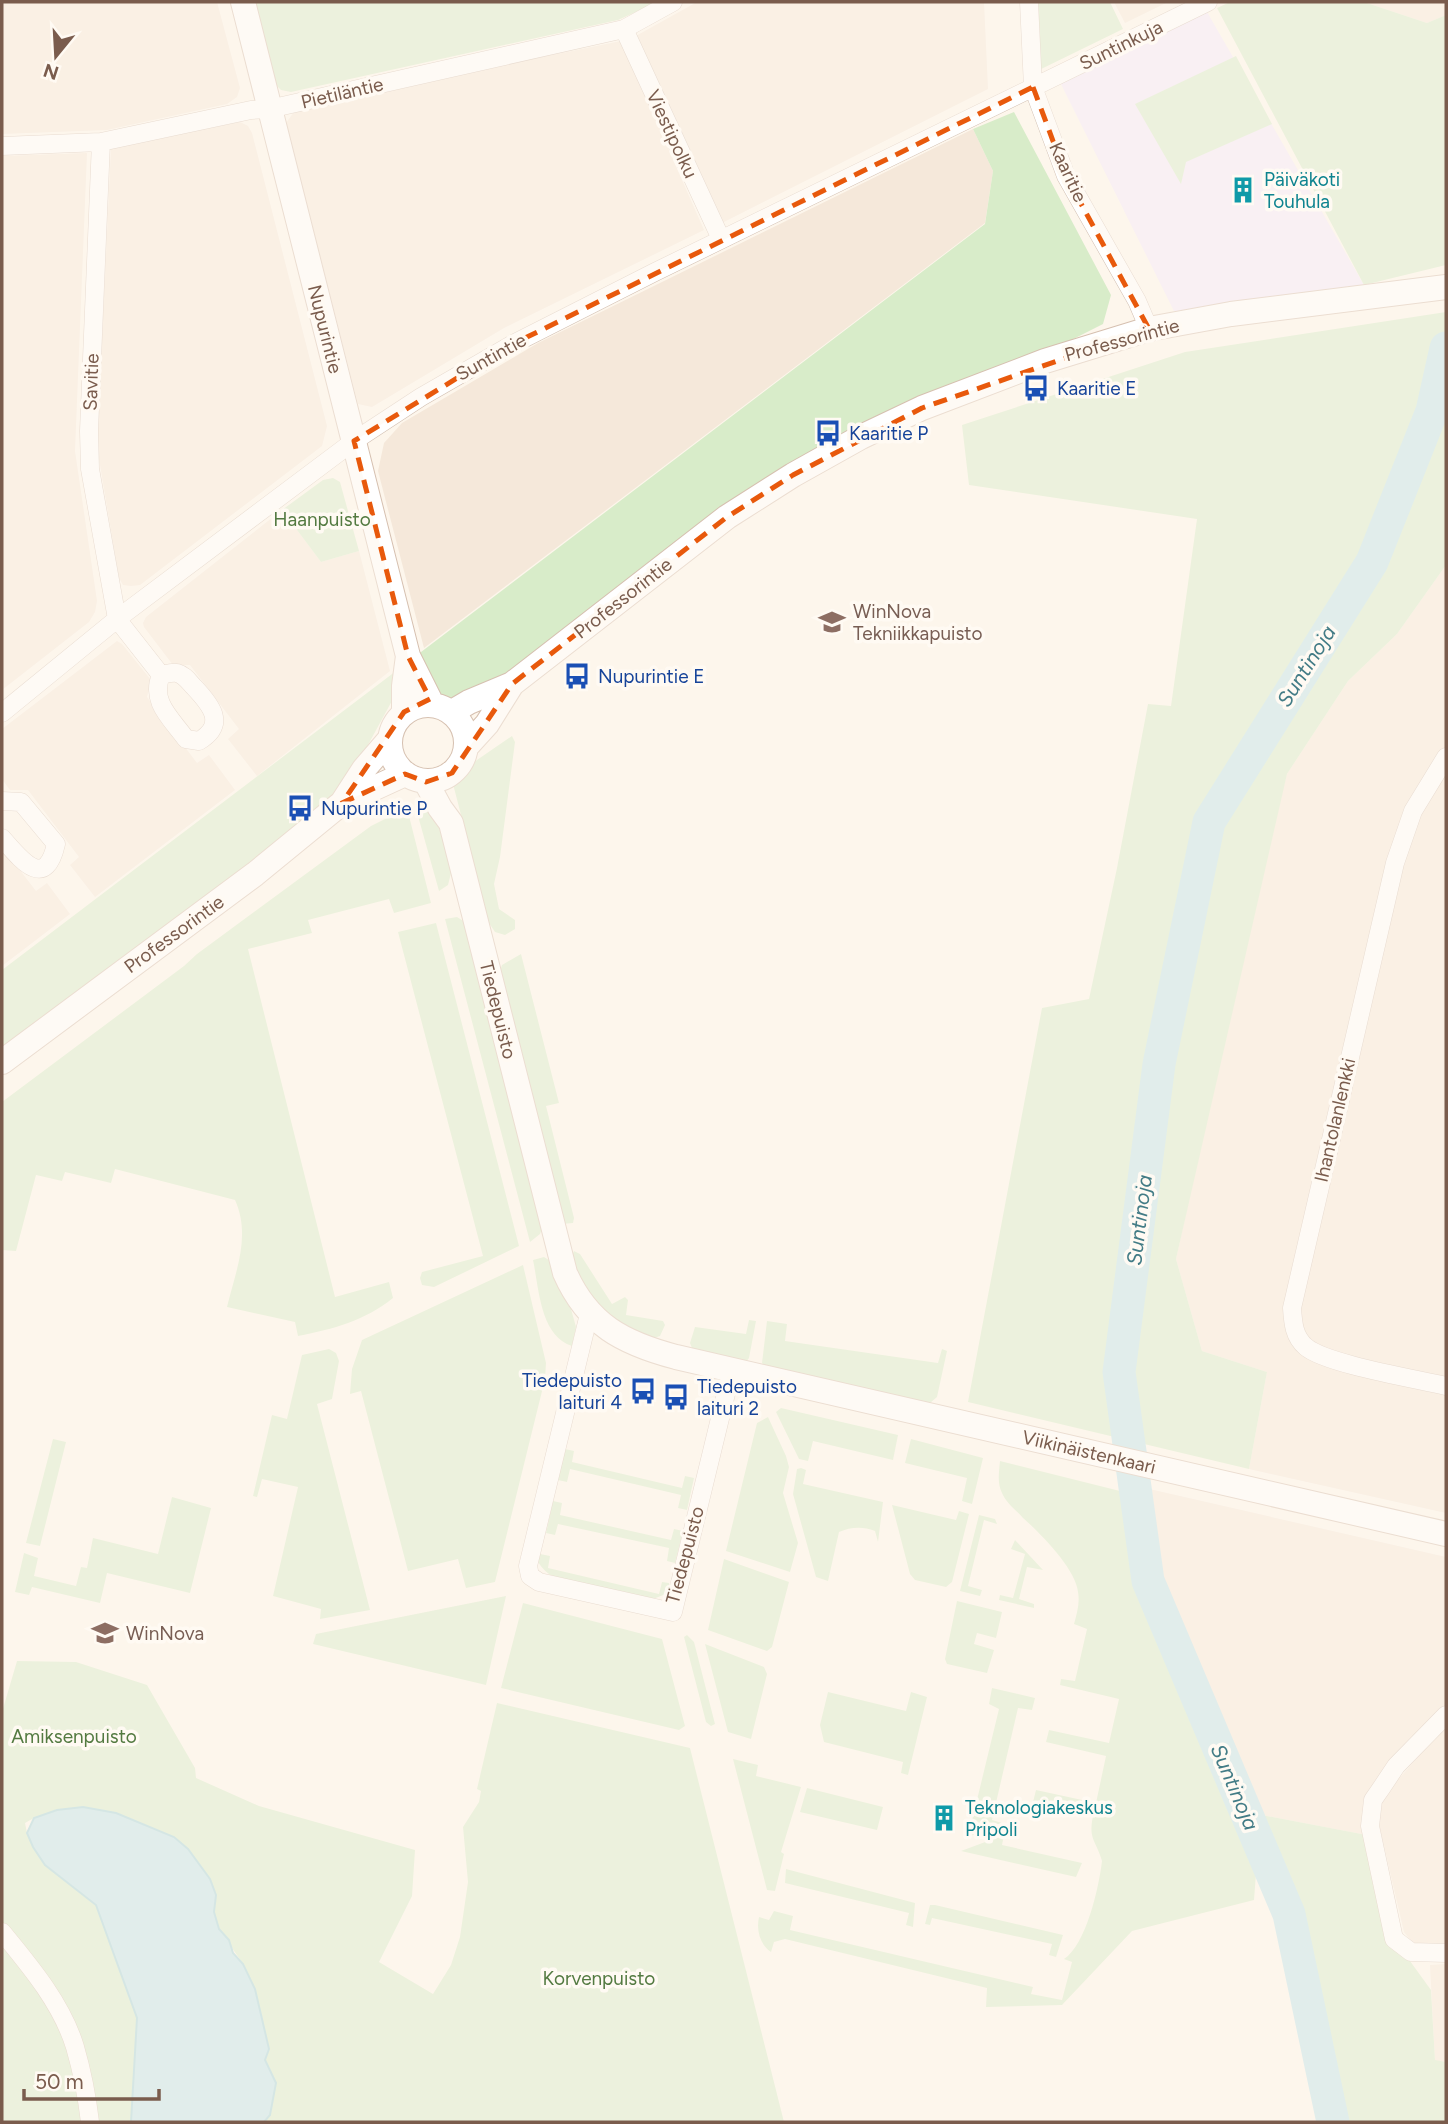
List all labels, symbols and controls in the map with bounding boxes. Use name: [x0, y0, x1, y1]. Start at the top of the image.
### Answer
street label: Suntinkuja: [1076, 15, 1166, 75]
north arrow: [21, 21, 91, 91]
text: N: [40, 58, 61, 85]
street label: Pietiläntie: [299, 72, 385, 114]
street label: Viestipolku: [642, 86, 702, 182]
street label: Kaaritie: [1044, 138, 1092, 206]
place label: Päiväkoti Touhula: [1264, 168, 1340, 213]
building icon: Päiväkoti Touhula: [1228, 175, 1258, 205]
street label: Nupurintie: [303, 282, 347, 376]
street label: Professorintie: [1062, 314, 1182, 366]
street label: Suntintie: [452, 328, 530, 386]
street label: Savitie: [79, 353, 103, 411]
bus stop icon: Kaaritie E: [1021, 373, 1051, 403]
place label: Kaaritie E: [1057, 377, 1137, 400]
bus stop icon: Kaaritie P: [813, 418, 843, 448]
place label: Kaaritie P: [849, 422, 928, 445]
park label: Haanpuisto: [273, 508, 371, 531]
street label: Professorintie: [570, 553, 676, 643]
place label: WinNova Tekniikkapuisto: [853, 600, 983, 645]
school or university icon: WinNova Tekniikkapuisto: [817, 607, 847, 637]
water label: Suntinoja: [1271, 621, 1341, 711]
bus stop icon: Nupurintie E: [562, 661, 592, 691]
place label: Nupurintie E: [598, 665, 704, 688]
bus stop icon: Nupurintie P: [285, 793, 315, 823]
place label: Nupurintie P: [321, 797, 427, 820]
street label: Professorintie: [120, 890, 228, 978]
street label: Tiedepuisto: [475, 959, 521, 1061]
street label: Ihantolanlenkki: [1310, 1056, 1360, 1184]
water label: Suntinoja: [1121, 1173, 1157, 1267]
place label: Tiedepuisto laituri 4: [522, 1369, 622, 1414]
place label: Tiedepuisto laituri 2: [697, 1375, 797, 1420]
bus stop icon: Tiedepuisto laituri 4: [628, 1376, 658, 1406]
bus stop icon: Tiedepuisto laituri 2: [661, 1382, 691, 1412]
street label: Viikinäistenkaari: [1020, 1425, 1158, 1479]
street label: Tiedepuisto: [661, 1504, 709, 1606]
school or university icon: WinNova: [90, 1618, 120, 1648]
place label: WinNova: [126, 1622, 204, 1645]
park label: Amiksenpuisto: [11, 1725, 137, 1748]
water label: Suntinoja: [1206, 1740, 1264, 1834]
place label: Teknologiakeskus Pripoli: [965, 1796, 1113, 1841]
building icon: Teknologiakeskus Pripoli: [929, 1803, 959, 1833]
park label: Korvenpuisto: [543, 1967, 655, 1990]
scale bar: [24, 2058, 159, 2102]
text: 50 m: [35, 2069, 84, 2094]

